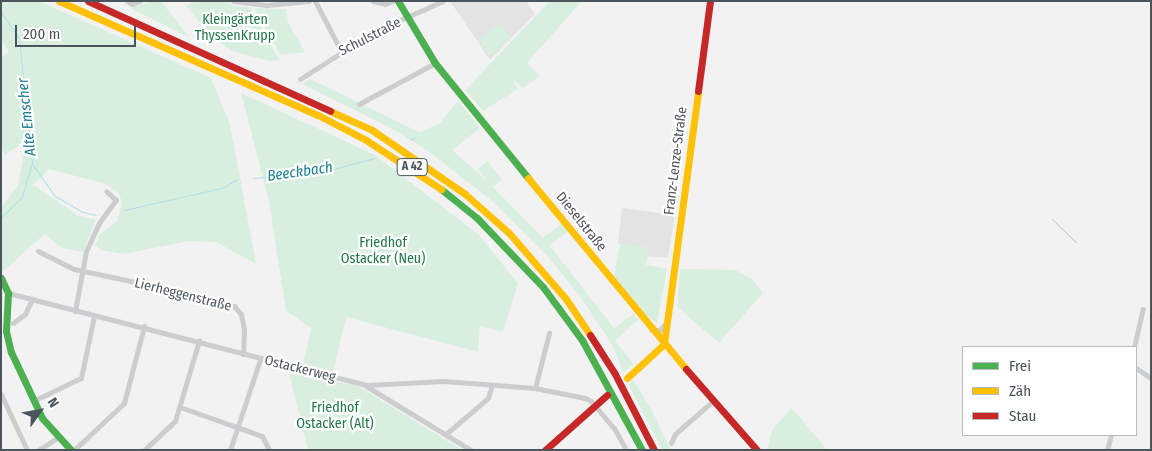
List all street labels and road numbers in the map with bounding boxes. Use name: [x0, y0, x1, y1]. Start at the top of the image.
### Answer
street label: Schulstraße: [336, 14, 404, 60]
street label: Franz-Lenze-Straße: [661, 106, 691, 216]
road number: A 42: [396, 158, 428, 176]
street label: Dieselstraße: [552, 189, 610, 255]
street label: Lierheggenstraße: [133, 275, 233, 315]
street label: Ostackerweg: [263, 352, 337, 386]

